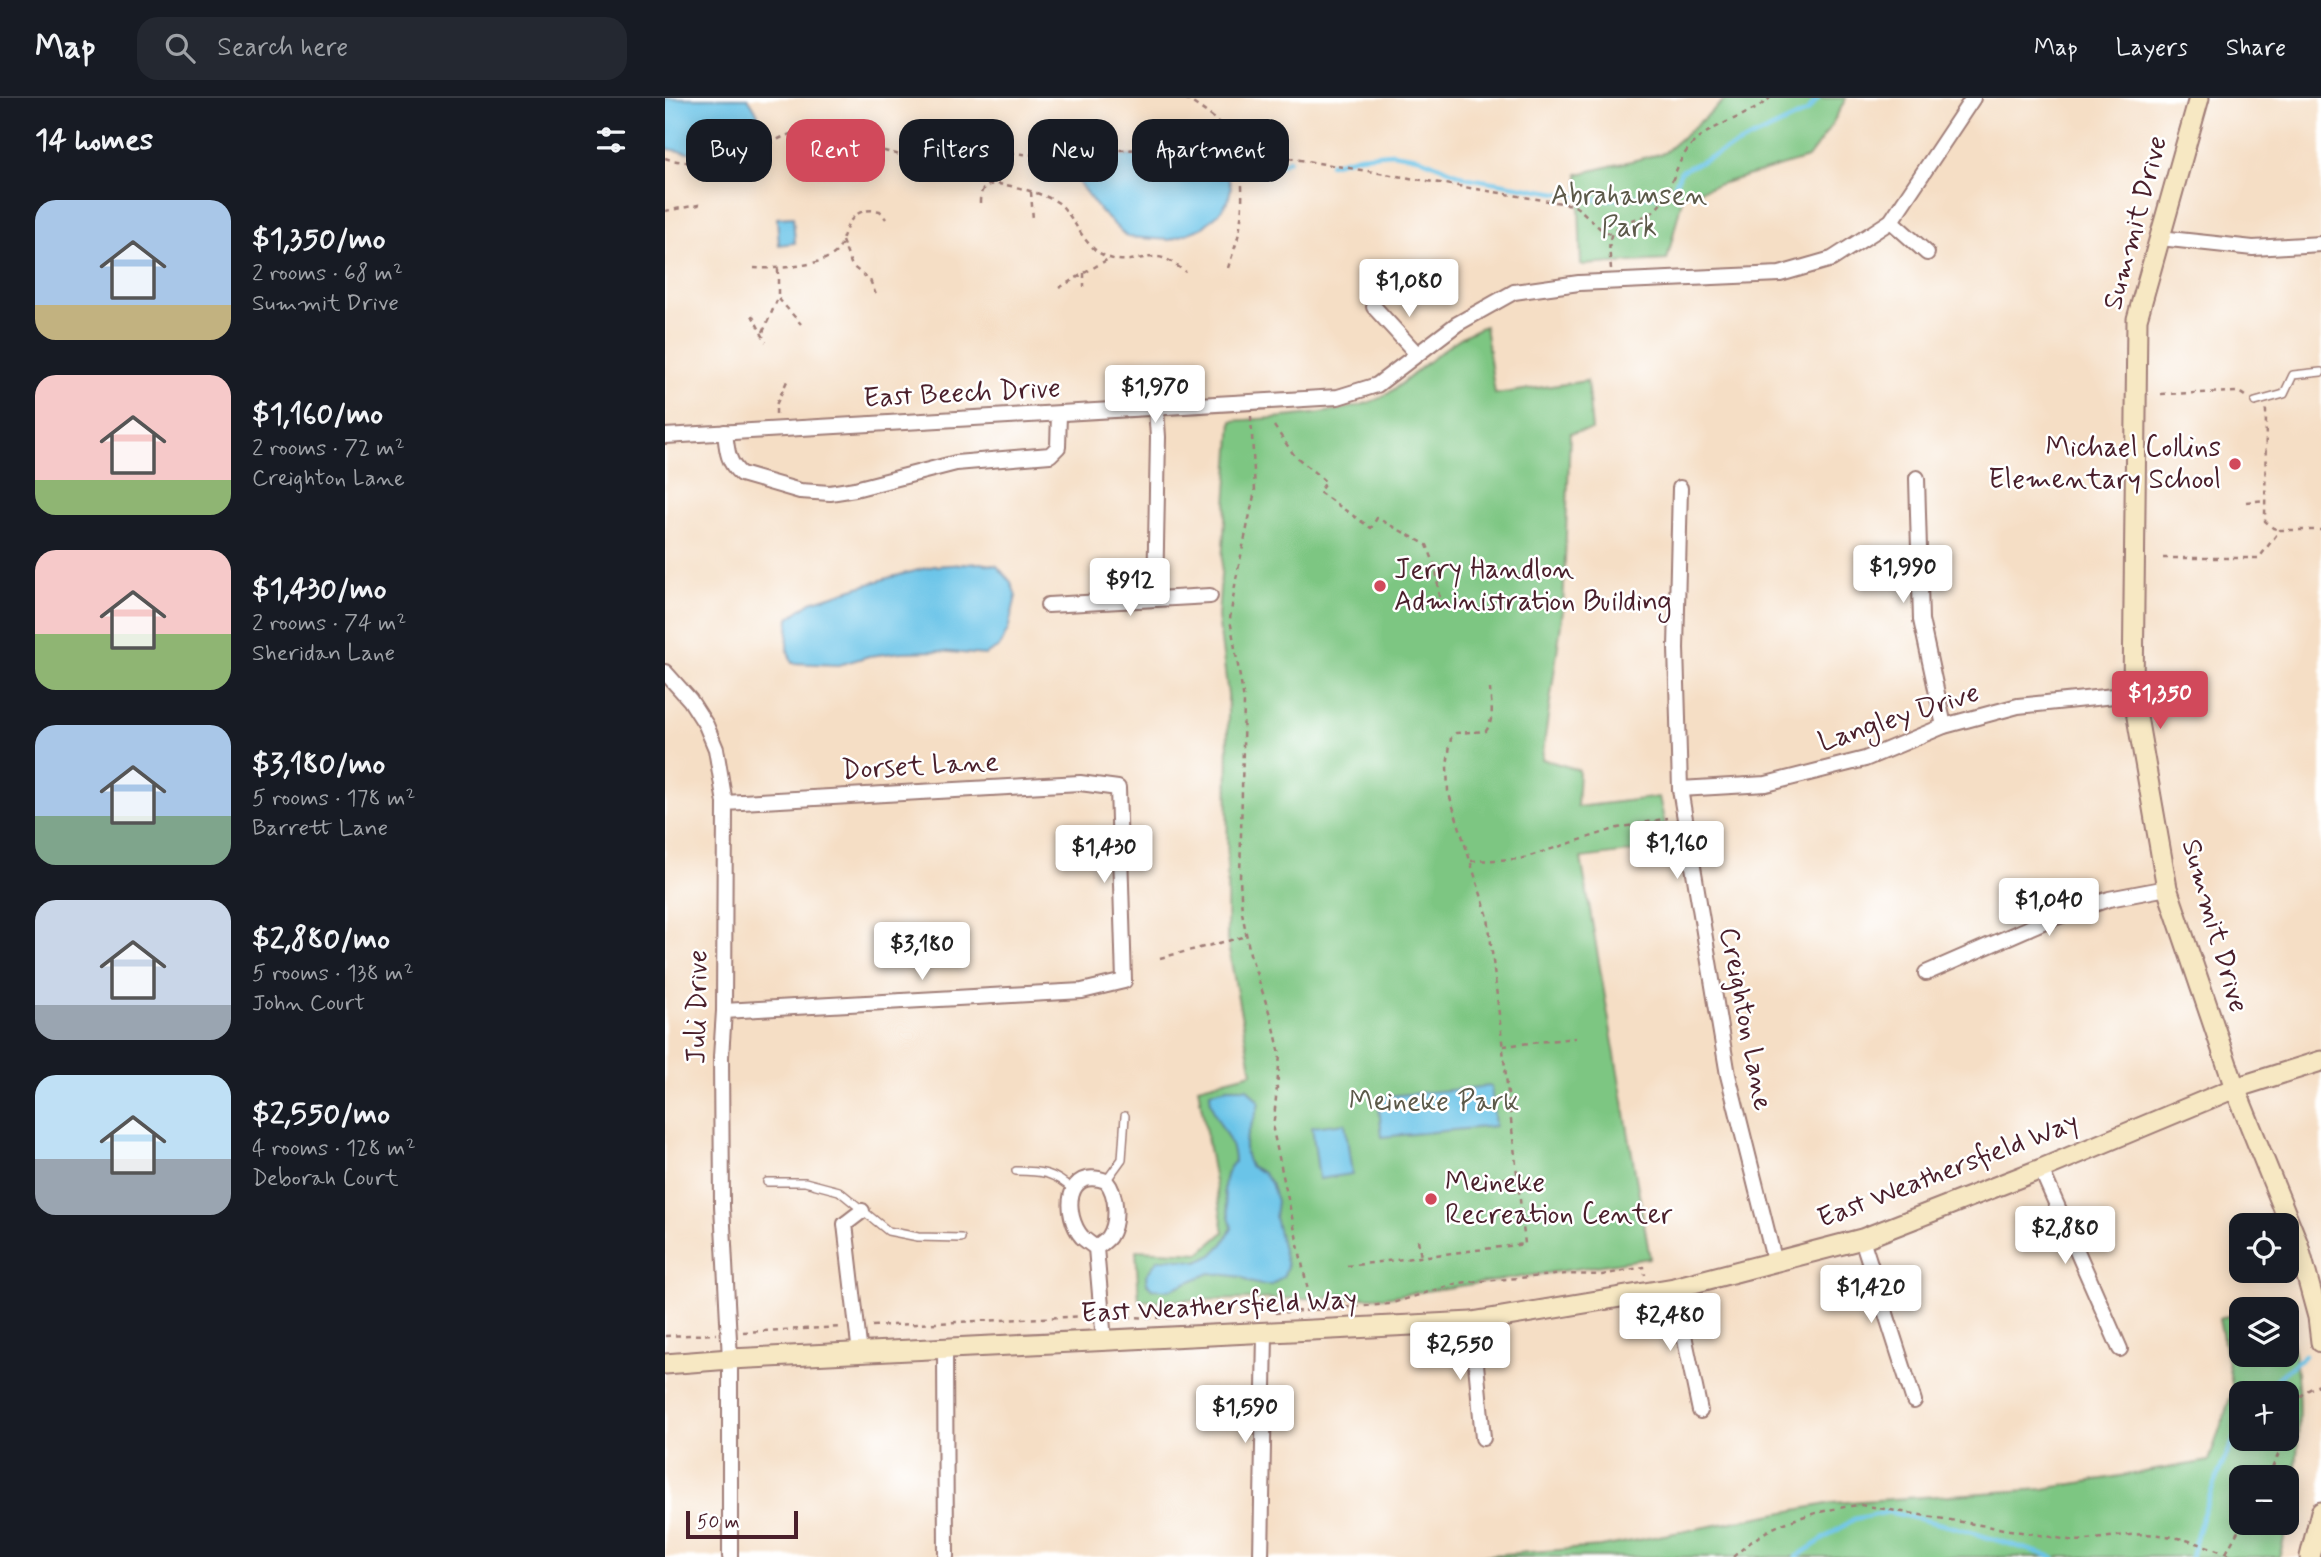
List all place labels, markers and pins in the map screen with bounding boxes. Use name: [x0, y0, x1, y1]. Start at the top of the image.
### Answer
pin: $1,080: [1352, 260, 1466, 319]
pin: $1,970: [1098, 366, 1212, 425]
place label: Michael Collins Elementary School: [1988, 430, 2221, 499]
marker: Michael Collins Elementary School: [2227, 456, 2243, 472]
pin: $1,990: [1846, 546, 1960, 605]
place label: Jerry Handlon Administration Building: [1394, 552, 1672, 623]
pin: $912: [1089, 559, 1171, 618]
marker: Jerry Handlon Administration Building: [1372, 578, 1388, 594]
pin: $1,350: [2103, 672, 2217, 731]
pin: $1,160: [1620, 822, 1734, 881]
pin: $1,430: [1047, 826, 1161, 885]
pin: $1,040: [1992, 878, 2106, 938]
pin: $3,180: [865, 922, 979, 982]
place label: Meineke Recreation Center: [1445, 1165, 1673, 1234]
marker: Meineke Recreation Center: [1423, 1191, 1439, 1207]
pin: $2,880: [2008, 1206, 2122, 1266]
pin: $1,420: [1814, 1266, 1928, 1325]
pin: $2,480: [1613, 1294, 1727, 1353]
pin: $2,550: [1403, 1322, 1517, 1382]
pin: $1,590: [1188, 1386, 1302, 1445]

